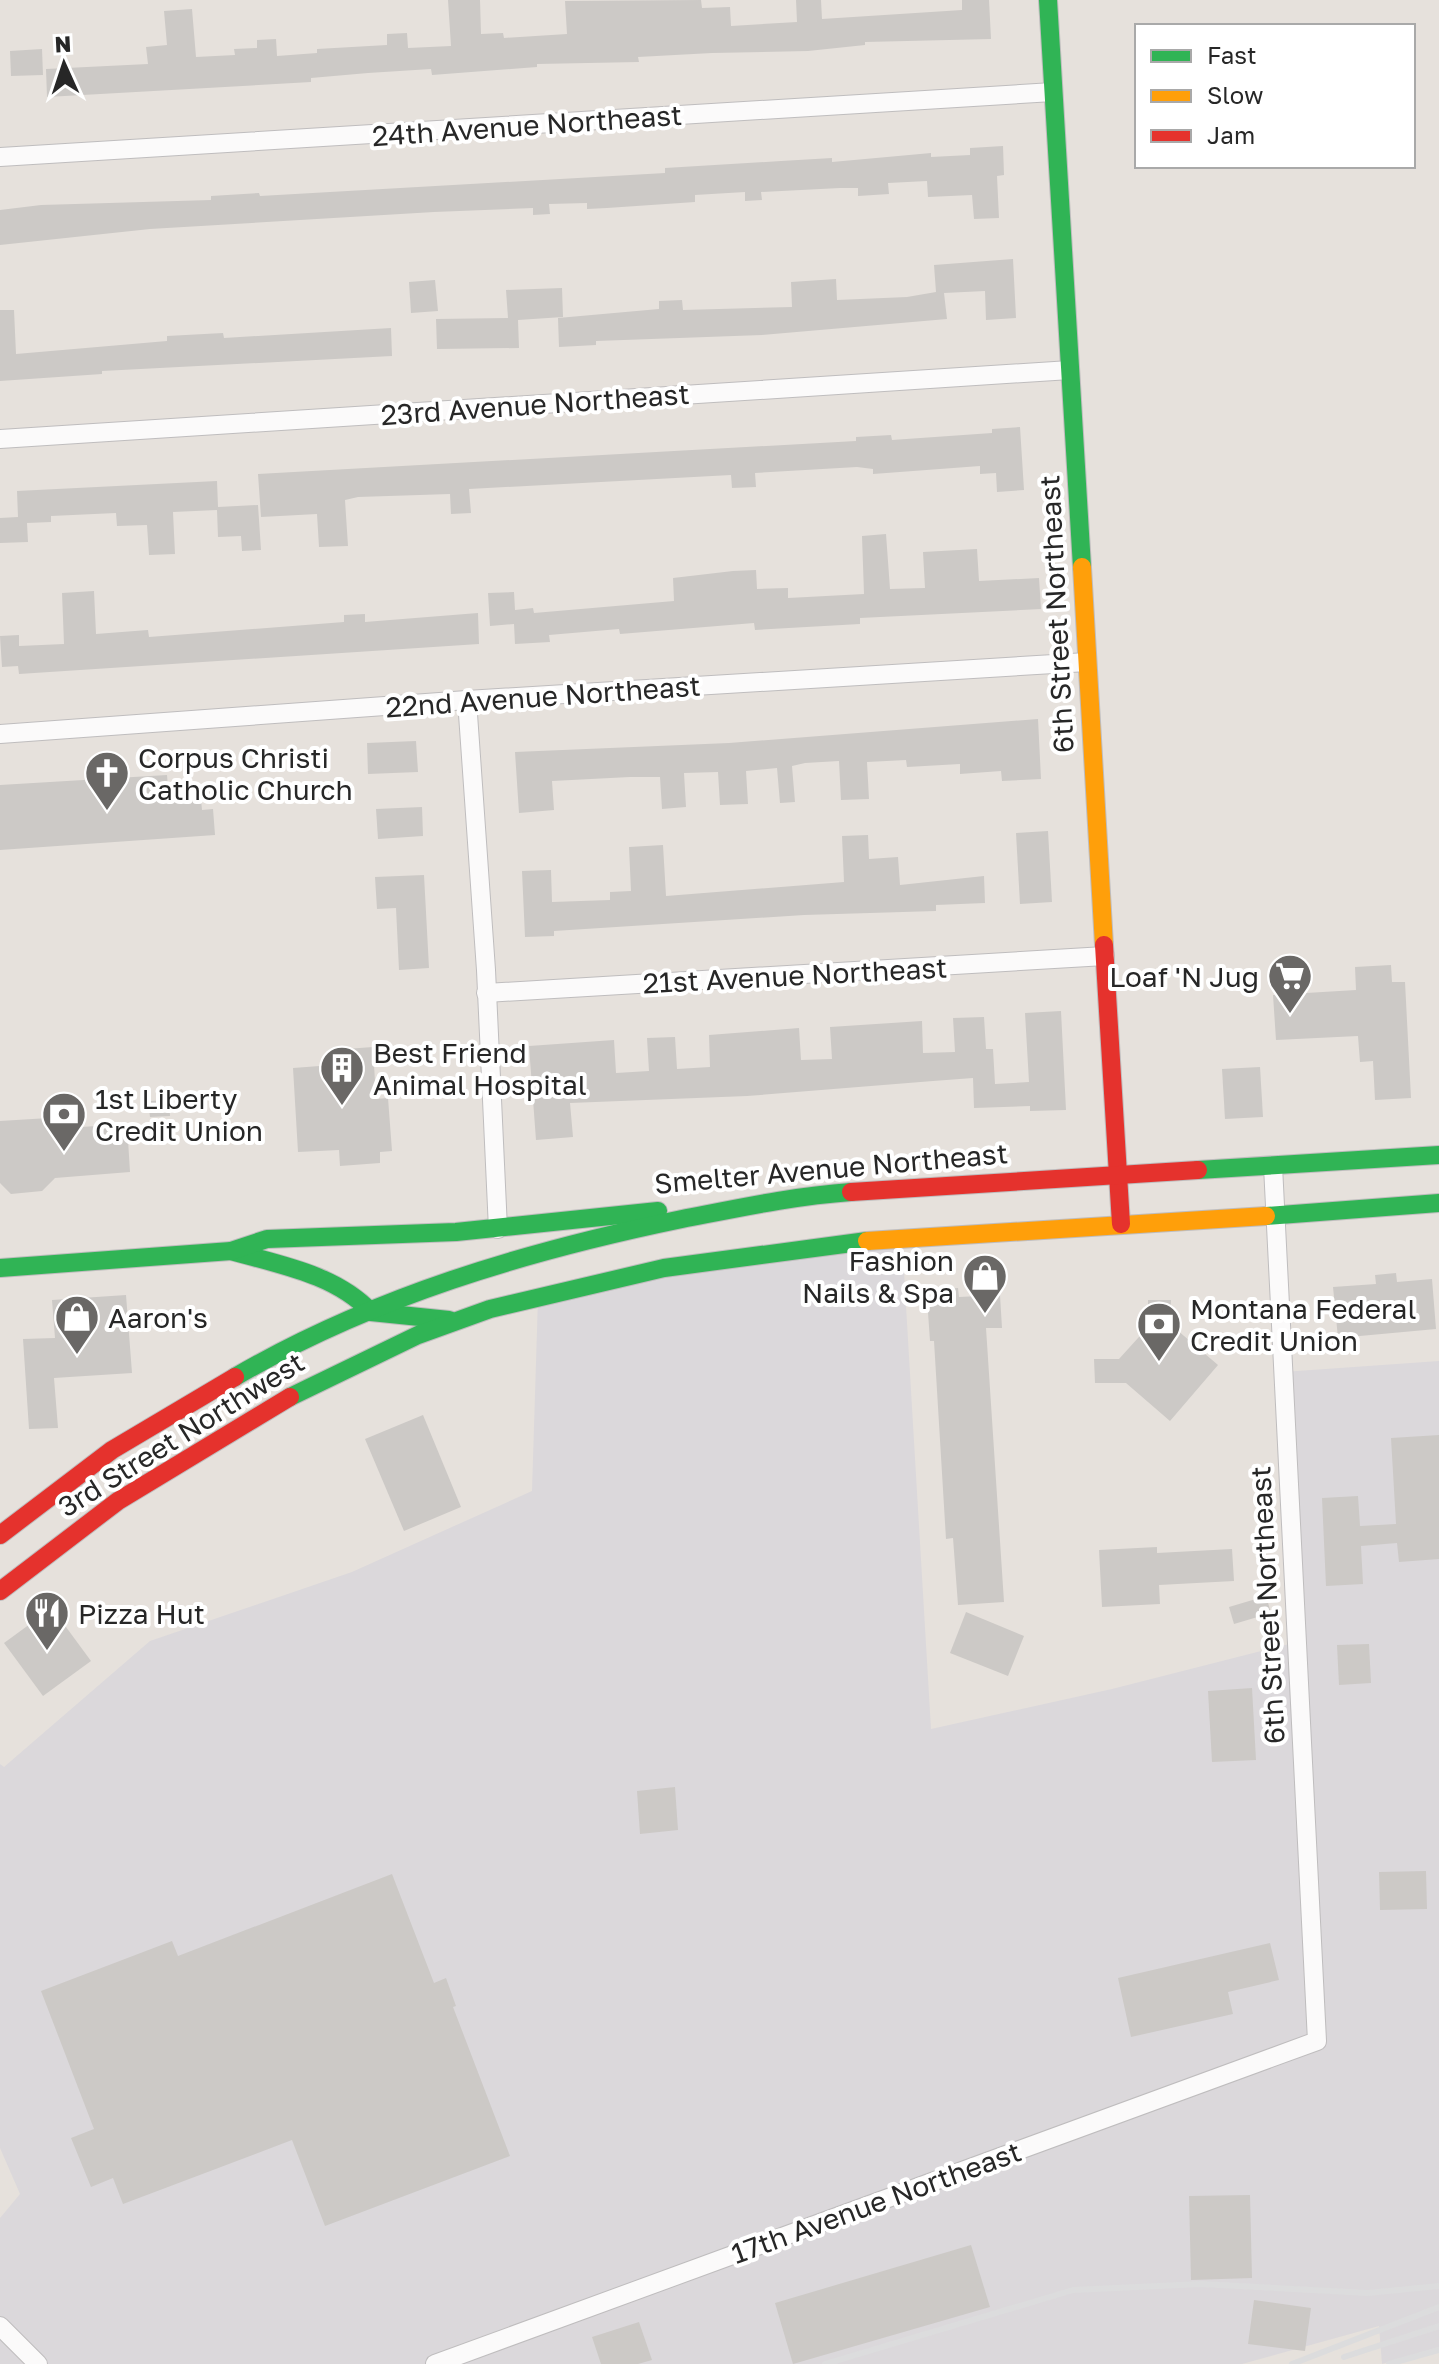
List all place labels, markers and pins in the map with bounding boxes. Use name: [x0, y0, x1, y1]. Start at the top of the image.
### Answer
place label: Corpus Christi Catholic Church: [138, 741, 353, 806]
church icon: Corpus Christi Catholic Church: [83, 749, 131, 812]
supermarket icon: Loaf 'N Jug: [1266, 952, 1314, 1015]
place label: Loaf 'N Jug: [1109, 960, 1259, 993]
place label: Best Friend Animal Hospital: [373, 1036, 587, 1101]
building icon: Best Friend Animal Hospital: [318, 1044, 366, 1107]
place label: 1st Liberty Credit Union: [95, 1082, 263, 1147]
bank icon: 1st Liberty Credit Union: [40, 1090, 88, 1153]
place label: Fashion Nails & Spa: [802, 1244, 954, 1309]
shop icon: Fashion Nails & Spa: [961, 1252, 1009, 1315]
place label: Montana Federal Credit Union: [1190, 1292, 1416, 1357]
shop icon: Aaron's: [53, 1293, 101, 1356]
bank icon: Montana Federal Credit Union: [1135, 1300, 1183, 1363]
place label: Aaron's: [108, 1301, 208, 1334]
restaurant icon: Pizza Hut: [23, 1589, 71, 1652]
place label: Pizza Hut: [78, 1597, 205, 1630]

